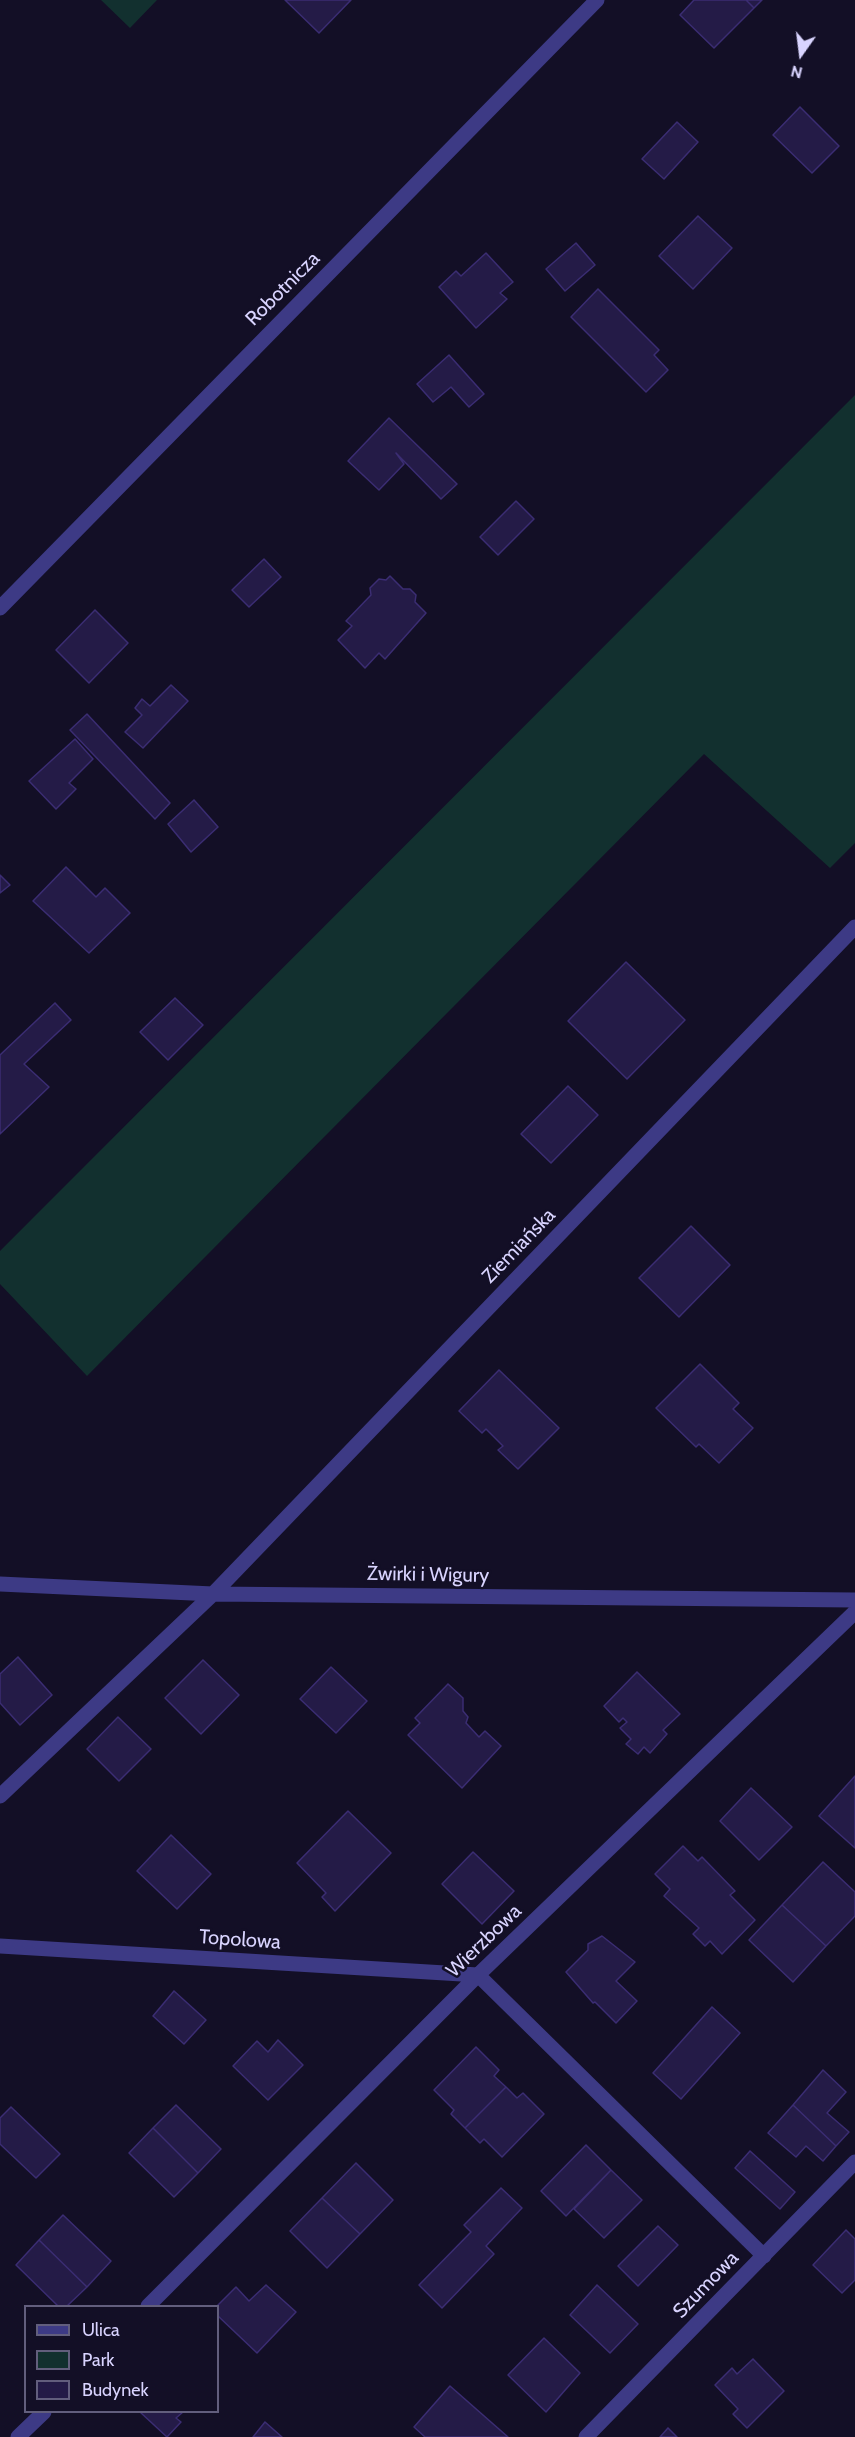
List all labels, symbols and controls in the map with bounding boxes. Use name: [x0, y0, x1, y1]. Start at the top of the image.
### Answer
north arrow: [771, 24, 831, 84]
text: N: [789, 61, 804, 83]
street label: Robotnicza: [241, 247, 325, 331]
street label: Ziemiańska: [477, 1204, 561, 1288]
street label: Żwirki i Wigury: [367, 1562, 489, 1588]
street label: Wierzbowa: [441, 1899, 527, 1983]
street label: Topolowa: [198, 1925, 282, 1955]
street label: Szumowa: [668, 2247, 744, 2323]
legend: [24, 2305, 219, 2413]
text: Ulica: [82, 2319, 120, 2341]
text: Park: [82, 2349, 114, 2371]
text: Budynek: [82, 2379, 149, 2401]

